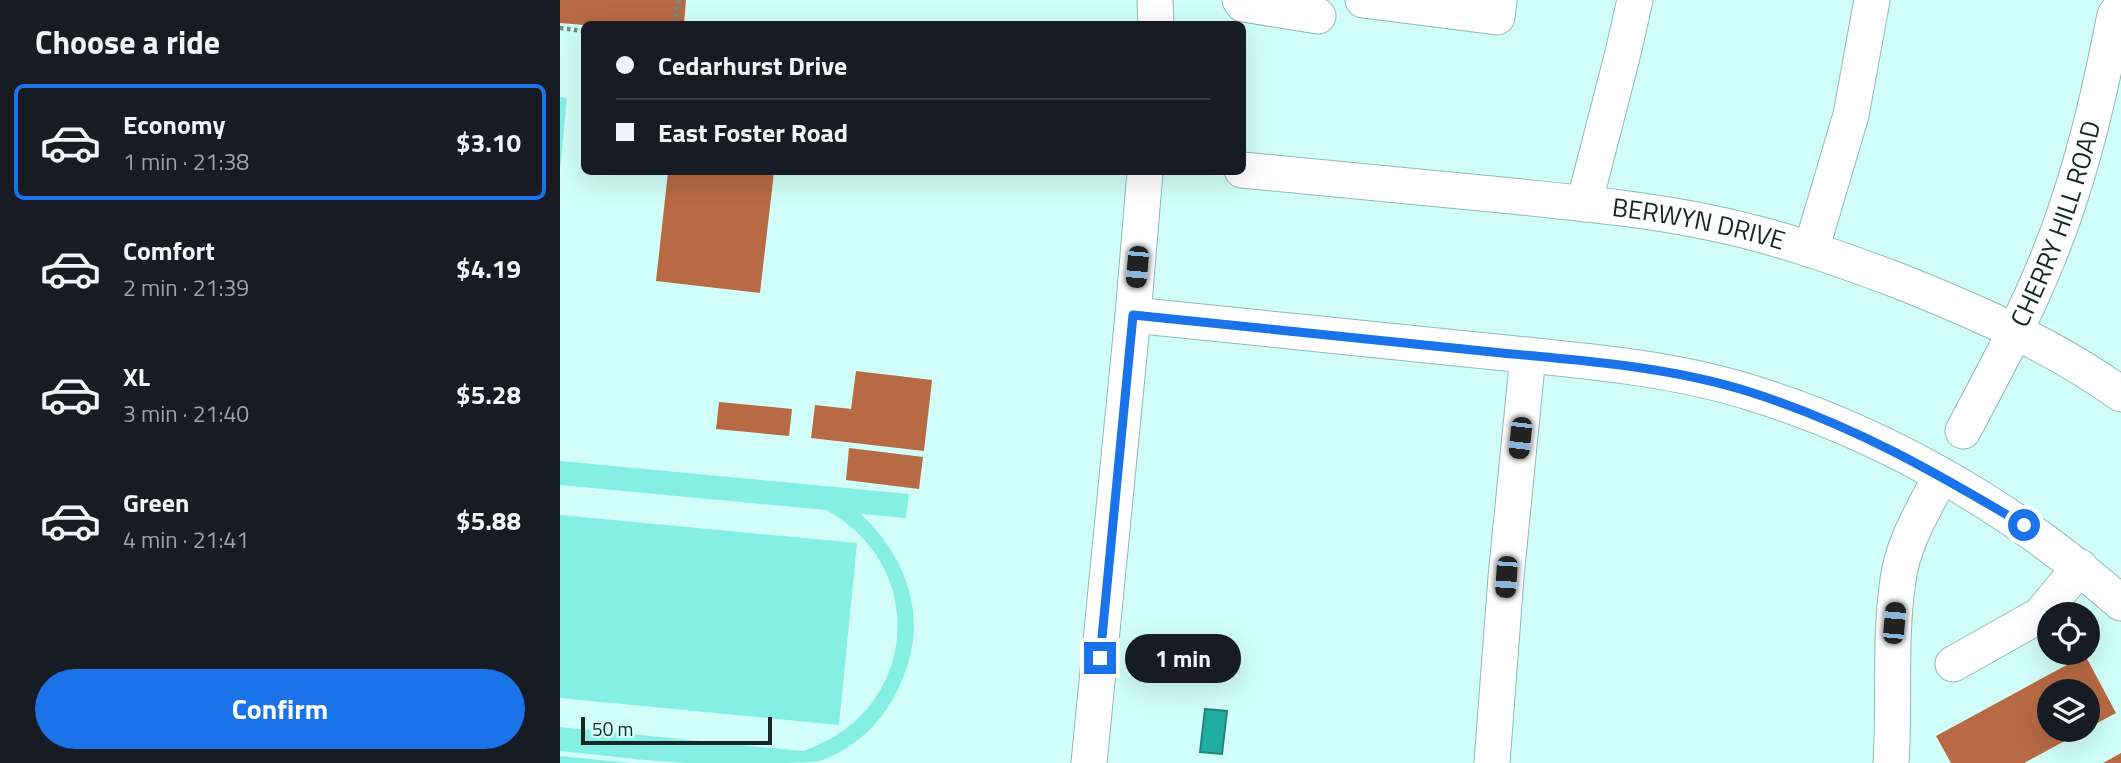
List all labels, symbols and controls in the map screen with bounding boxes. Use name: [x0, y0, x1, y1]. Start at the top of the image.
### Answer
text: Choose a ride: [35, 18, 220, 66]
text: Cedarhurst Drive: [658, 46, 847, 85]
text: Economy: [123, 105, 225, 144]
icon: car: [39, 111, 102, 174]
text: East Foster Road: [658, 113, 848, 152]
street label: CHERRY HILL ROAD: [2000, 116, 2110, 333]
text: $3.10: [456, 123, 521, 162]
text: 1 min · 21:38: [123, 144, 249, 179]
street label: BERWYN DRIVE: [1610, 187, 1790, 260]
text: Comfort: [123, 231, 215, 270]
icon: car: [39, 237, 102, 300]
car: [1125, 245, 1150, 289]
text: $4.19: [456, 249, 521, 288]
text: 2 min · 21:39: [123, 270, 249, 305]
text: XL: [123, 357, 150, 396]
icon: car: [39, 363, 102, 426]
text: $5.28: [456, 375, 521, 414]
text: 3 min · 21:40: [123, 396, 249, 431]
car: [1508, 416, 1533, 460]
text: Green: [123, 483, 189, 522]
icon: car: [39, 489, 102, 552]
text: $5.88: [456, 501, 521, 540]
route start: [2008, 509, 2040, 541]
text: 4 min · 21:41: [123, 522, 249, 557]
car: [1495, 555, 1518, 599]
car: [1882, 601, 1907, 645]
map controls: [2037, 602, 2100, 742]
button: locate: [2037, 602, 2100, 665]
callout: 1 min: [1124, 634, 1240, 682]
text: 1 min: [1155, 641, 1211, 676]
route end: [1084, 642, 1116, 674]
button: Confirm: [35, 669, 525, 749]
button: layers: [2037, 679, 2100, 742]
scale bar: [581, 714, 772, 746]
text: 50 m: [592, 714, 633, 743]

